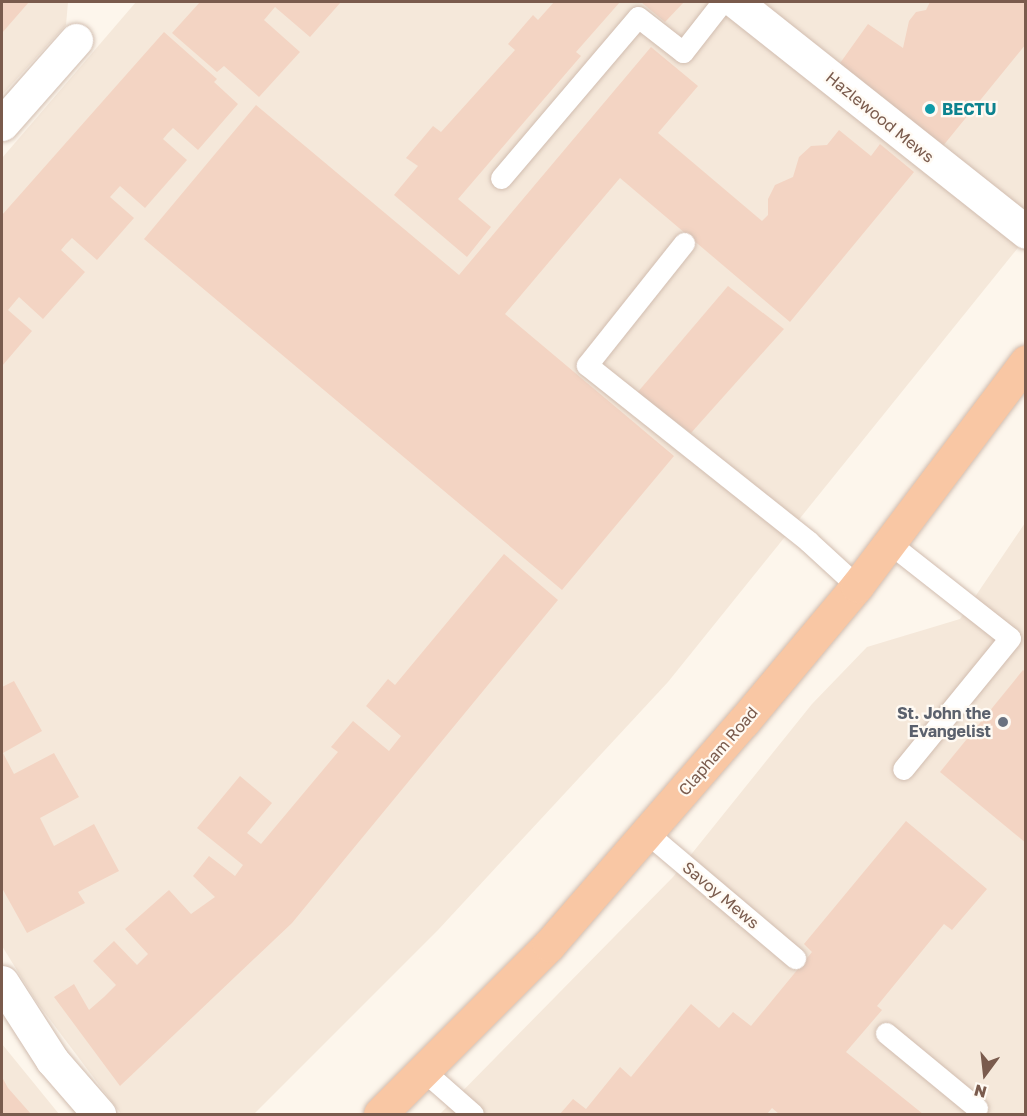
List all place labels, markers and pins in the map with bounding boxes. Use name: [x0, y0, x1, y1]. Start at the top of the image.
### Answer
place label: BECTU: [942, 99, 996, 119]
marker: BECTU: [923, 102, 937, 116]
place label: St. John the Evangelist: [897, 703, 991, 741]
marker: St. John the Evangelist: [996, 715, 1010, 729]

